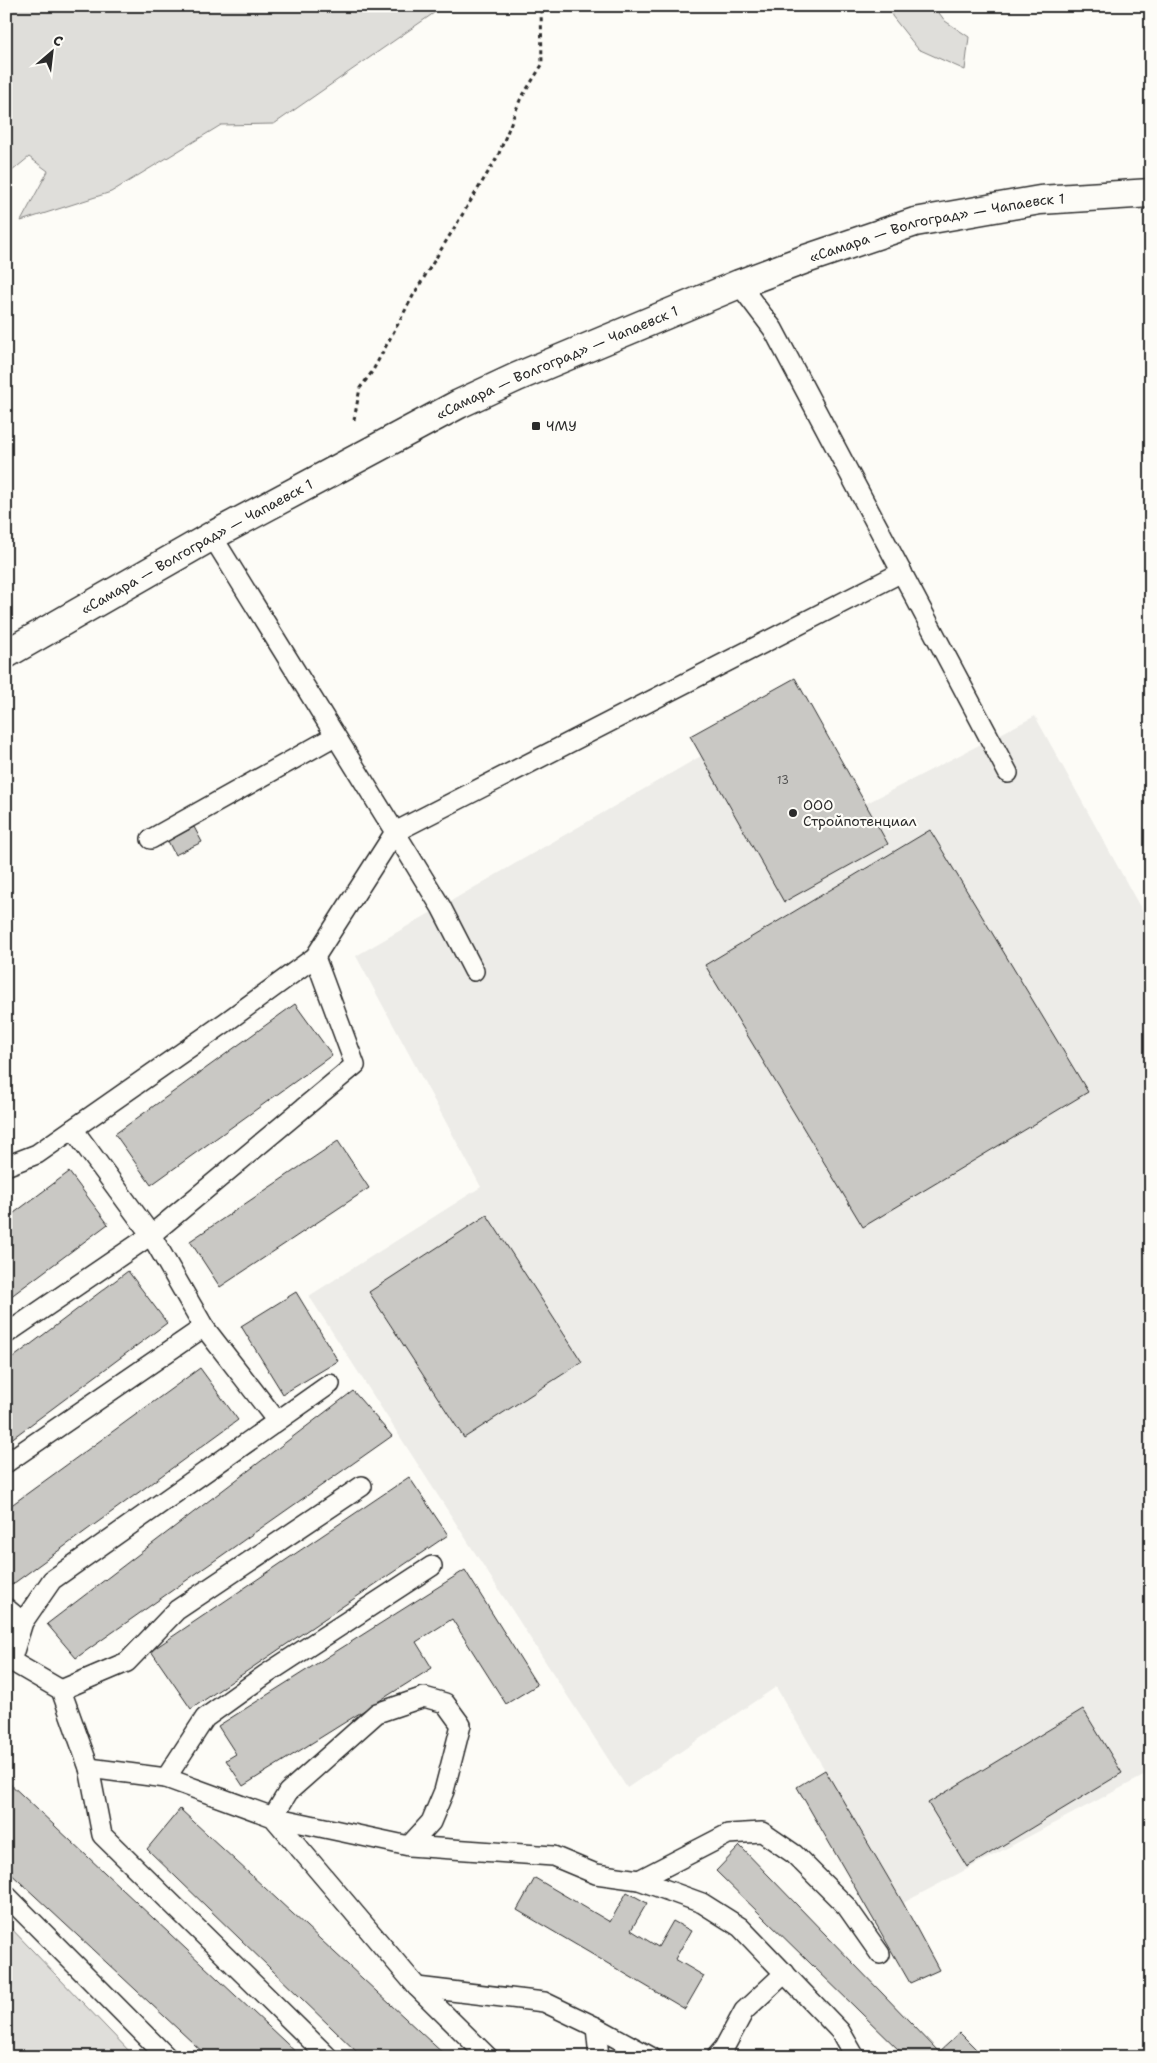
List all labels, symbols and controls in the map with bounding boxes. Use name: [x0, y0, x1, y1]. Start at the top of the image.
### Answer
north arrow: [28, 28, 78, 78]
text: С: [50, 31, 66, 50]
street label: «Самара — Волгоград» — Чапаевск 1: [807, 189, 1065, 266]
street label: «Самара — Волгоград» — Чапаевск 1: [433, 302, 681, 424]
place label: ЧМУ: [546, 417, 577, 435]
marker: ЧМУ: [530, 420, 542, 432]
street label: «Самара — Волгоград» — Чапаевск 1: [78, 475, 316, 618]
house number: 13: [777, 773, 789, 788]
place label: ООО Стройпотенциал: [803, 796, 917, 830]
marker: ООО Стройпотенциал: [787, 807, 799, 819]

